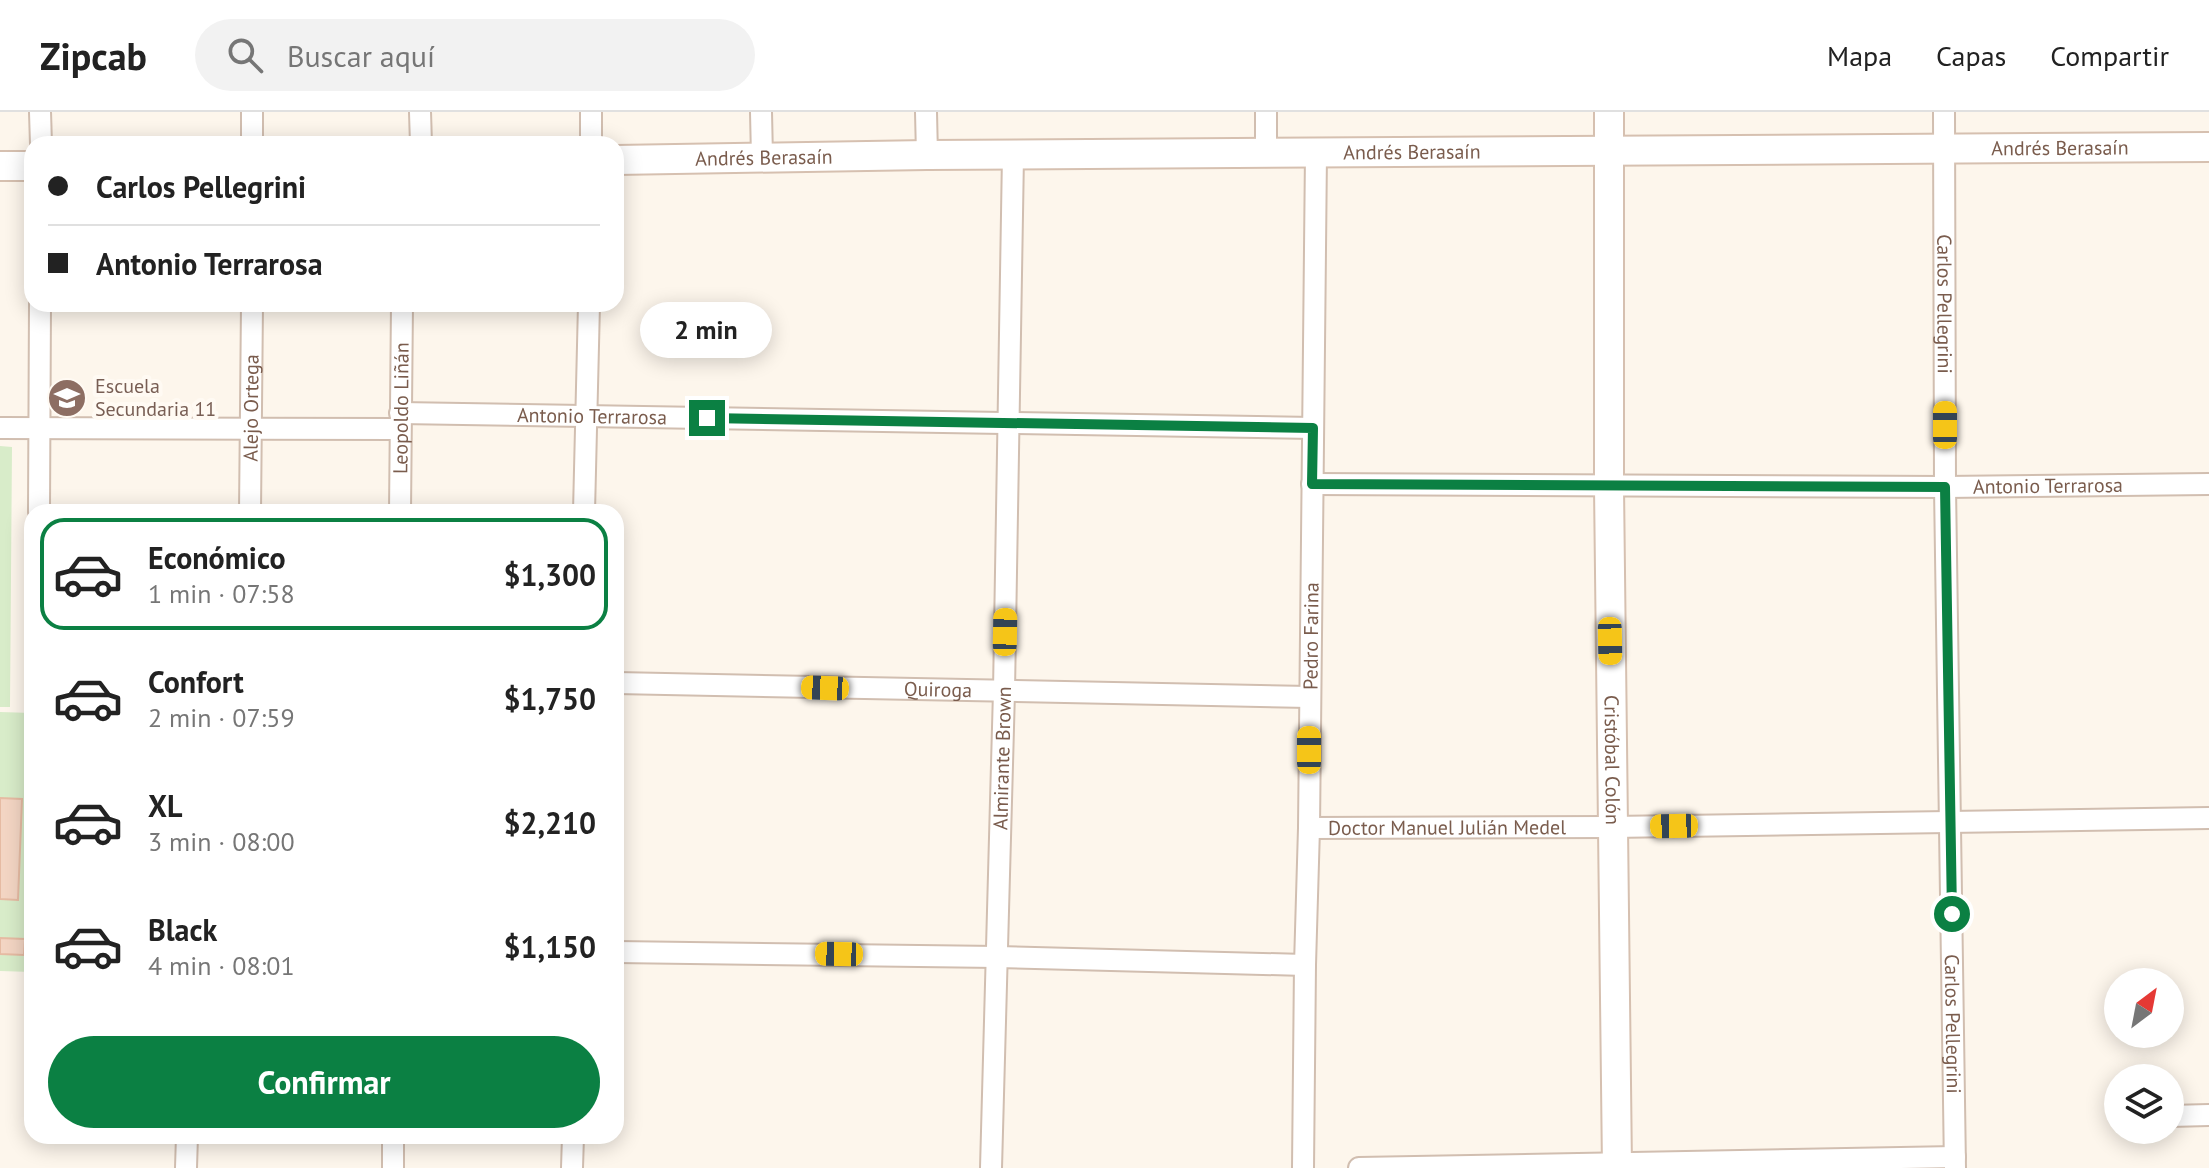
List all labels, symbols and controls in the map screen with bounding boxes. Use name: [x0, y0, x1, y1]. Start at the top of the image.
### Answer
search box: [195, 19, 755, 91]
text: Zipcab: [40, 31, 147, 80]
icon: search: [223, 33, 267, 77]
text: Buscar aquí: [287, 36, 435, 75]
text: Mapa: [1827, 37, 1892, 74]
text: Capas: [1936, 37, 2006, 74]
text: Compartir: [2050, 37, 2169, 74]
street label: Andrés Berasaín: [1991, 135, 2129, 161]
street label: Andrés Berasaín: [1343, 139, 1481, 165]
street label: Andrés Berasaín: [695, 144, 833, 172]
text: Carlos Pellegrini: [96, 167, 306, 206]
street label: Carlos Pellegrini: [1931, 234, 1958, 374]
text: Antonio Terrarosa: [96, 244, 323, 283]
callout: 2 min: [641, 302, 773, 358]
text: 2 min: [674, 313, 738, 346]
street label: Leopoldo Liñán: [387, 342, 415, 474]
street label: Alejo Ortega: [237, 354, 265, 462]
place label: Escuela Secundaria 11: [95, 373, 216, 422]
school or university icon: Escuela Secundaria 11: [46, 377, 88, 419]
route end: [689, 400, 725, 436]
car: [1933, 401, 1957, 449]
street label: Antonio Terrarosa: [517, 402, 667, 430]
street label: Antonio Terrarosa: [1973, 472, 2123, 500]
icon: car: [52, 538, 124, 610]
text: Económico: [148, 538, 286, 577]
text: $1,300: [503, 555, 596, 594]
text: 1 min · 07:58: [148, 577, 295, 610]
street label: Pedro Farina: [1297, 582, 1325, 690]
car: [993, 608, 1017, 656]
car: [1598, 617, 1622, 665]
icon: car: [52, 662, 124, 734]
text: Confort: [148, 662, 244, 701]
car: [801, 675, 849, 701]
street label: Quiroga: [904, 676, 972, 703]
text: $1,750: [503, 679, 596, 718]
street label: Almirante Brown: [987, 686, 1017, 830]
street label: Cristóbal Colón: [1598, 695, 1626, 825]
text: 2 min · 07:59: [148, 701, 295, 734]
car: [1297, 726, 1321, 774]
icon: car: [52, 786, 124, 858]
text: XL: [148, 786, 182, 825]
text: $2,210: [503, 803, 596, 842]
street label: Doctor Manuel Julián Medel: [1328, 814, 1566, 841]
car: [1650, 814, 1698, 838]
text: 3 min · 08:00: [148, 825, 295, 858]
route start: [1934, 896, 1970, 932]
icon: car: [52, 910, 124, 982]
text: Black: [148, 910, 217, 949]
text: $1,150: [503, 927, 596, 966]
car: [815, 942, 863, 966]
text: 4 min · 08:01: [148, 949, 295, 982]
street label: Carlos Pellegrini: [1939, 954, 1967, 1094]
north arrow: [2104, 968, 2184, 1048]
map controls: [2104, 968, 2184, 1144]
button: Confirmar: [48, 1036, 600, 1128]
button: layers: [2104, 1064, 2184, 1144]

